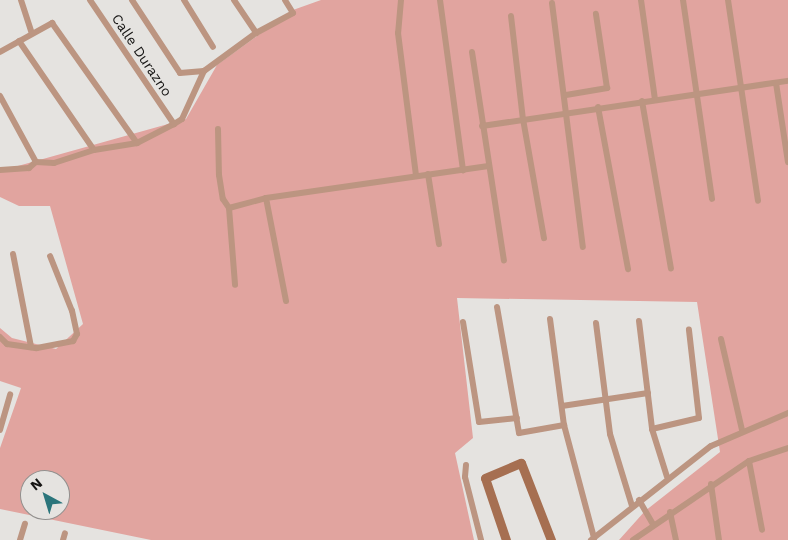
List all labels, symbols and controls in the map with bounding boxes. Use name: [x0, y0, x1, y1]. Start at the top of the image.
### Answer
street label: Calle Durazno: [108, 11, 176, 99]
north arrow: [20, 470, 70, 520]
text: N: [27, 475, 45, 494]

